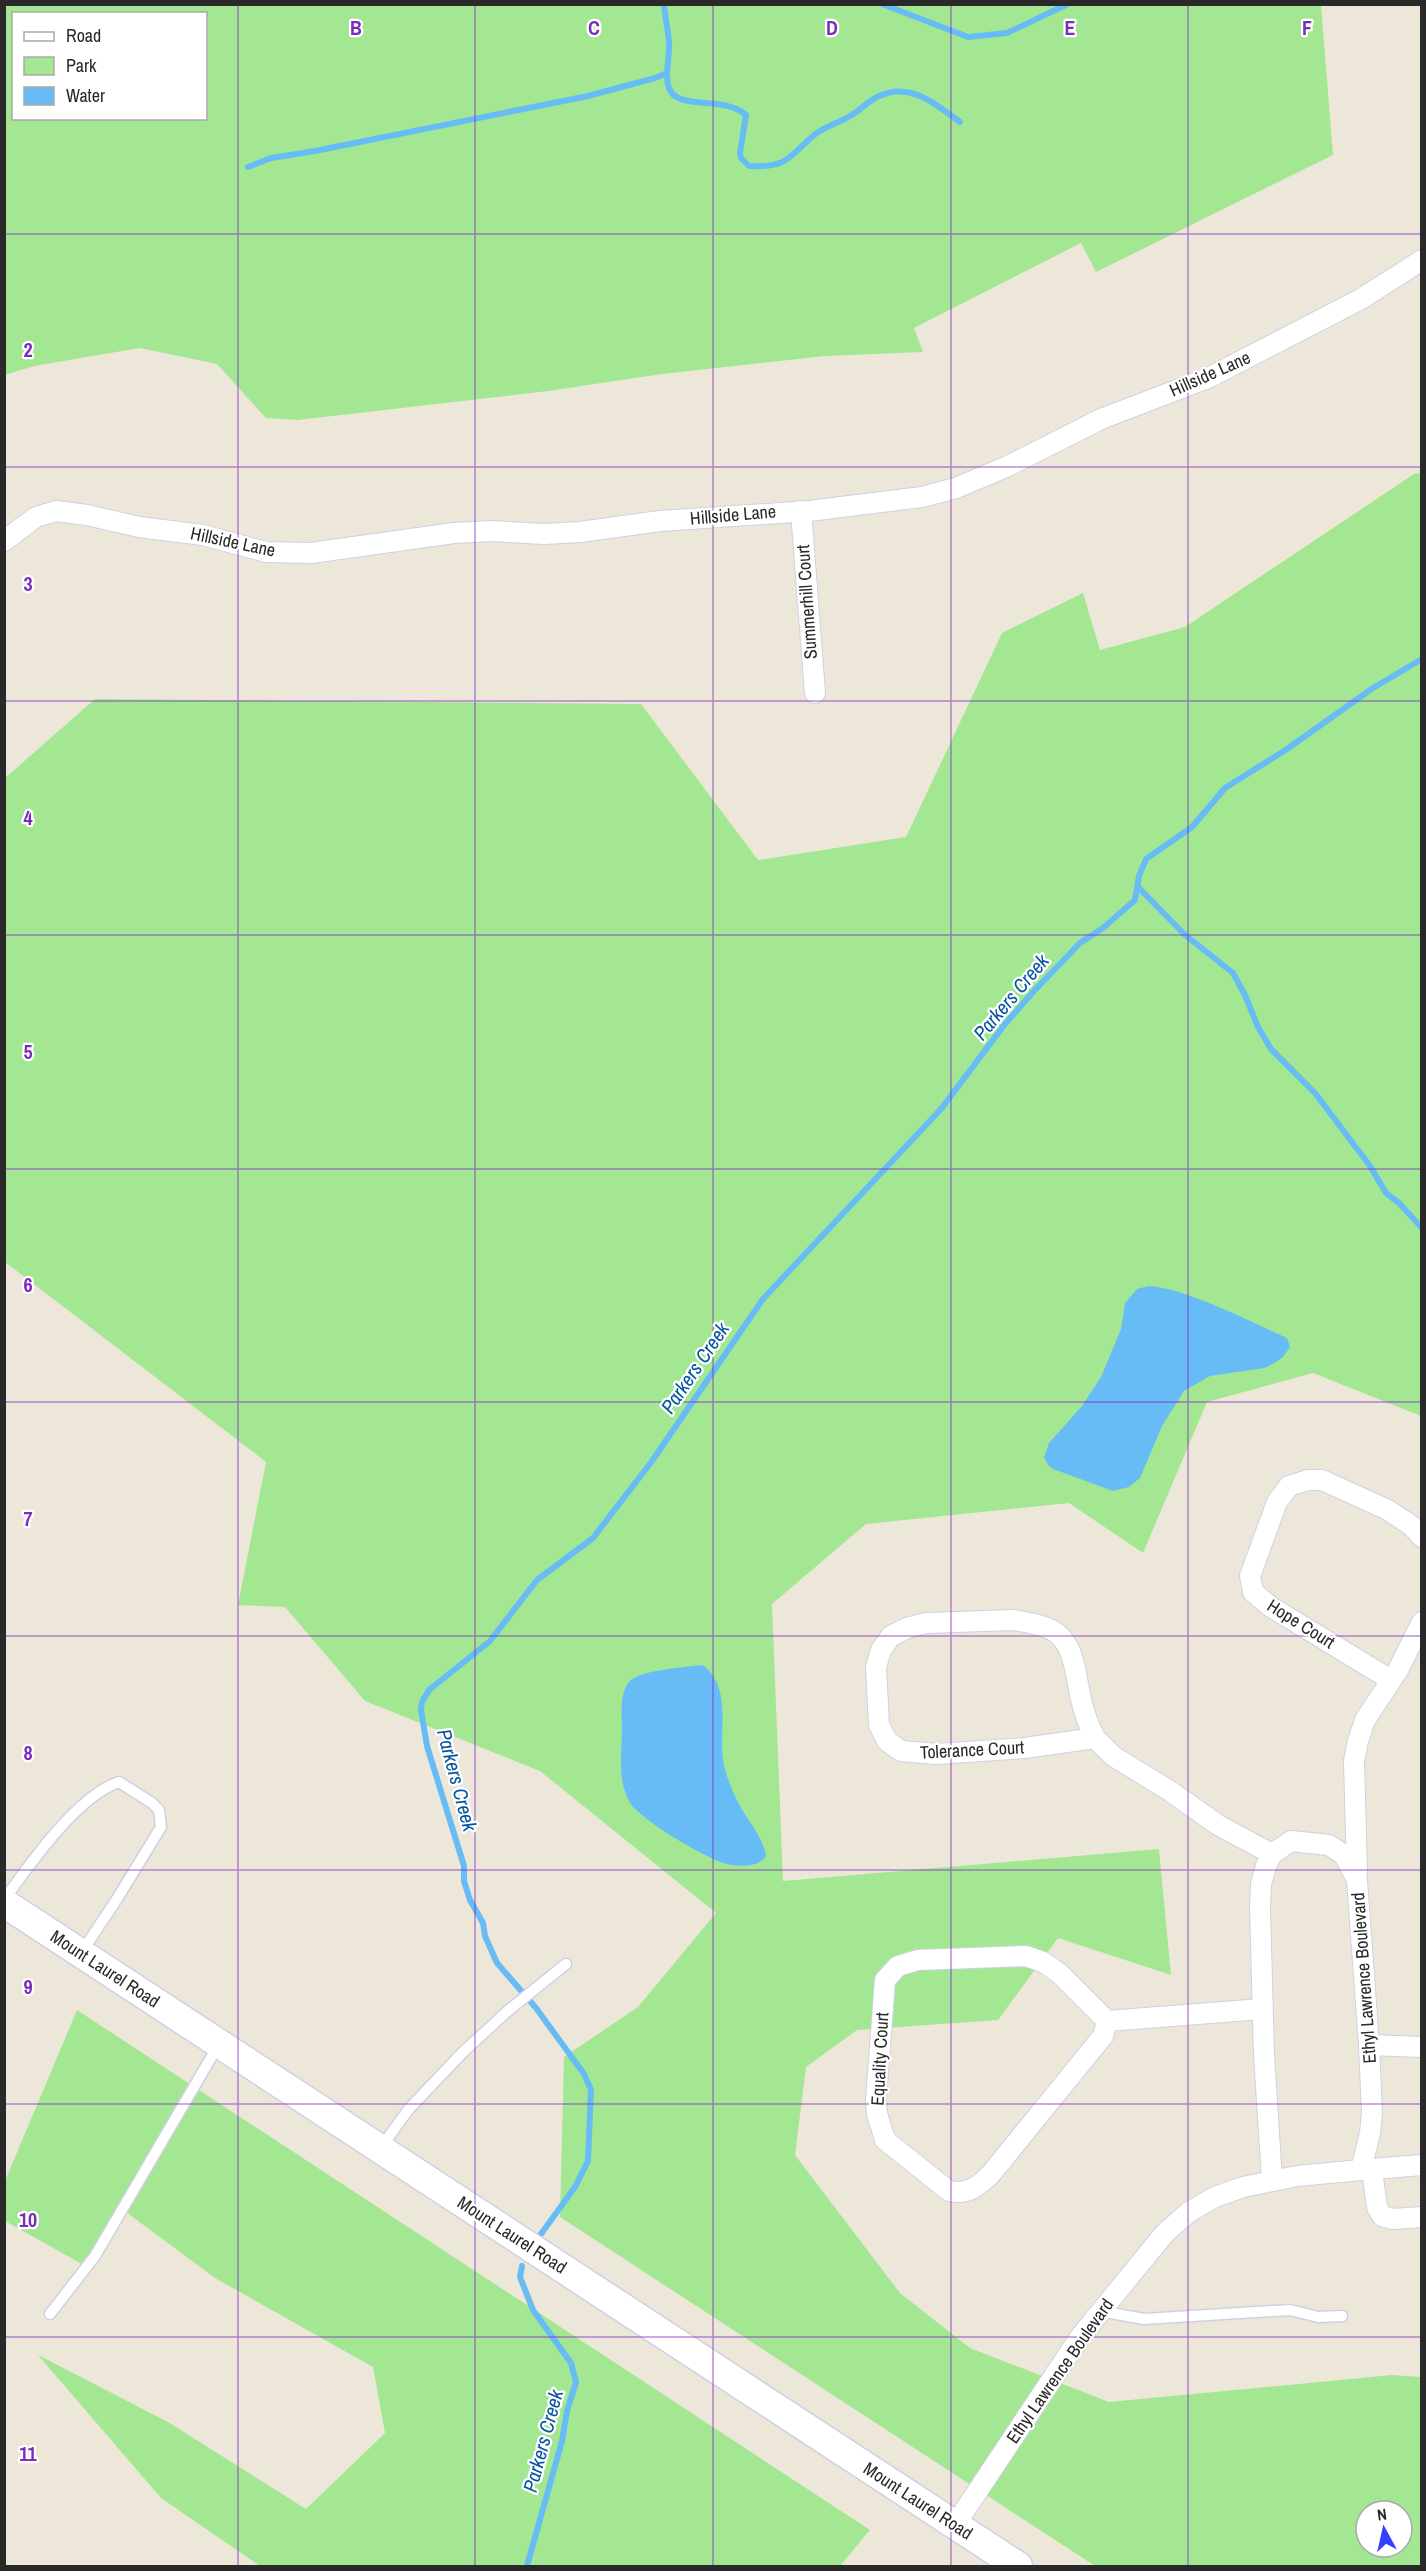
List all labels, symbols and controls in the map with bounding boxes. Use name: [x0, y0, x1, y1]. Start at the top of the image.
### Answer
legend: [12, 12, 207, 120]
text: B: [350, 14, 362, 41]
text: C: [588, 14, 600, 41]
text: D: [826, 14, 838, 41]
text: E: [1065, 14, 1076, 41]
text: F: [1302, 14, 1312, 41]
text: Road: [66, 23, 101, 48]
text: Park: [66, 53, 97, 78]
text: Water: [66, 83, 105, 108]
text: 2: [23, 336, 33, 363]
street label: Hillside Lane: [1165, 345, 1254, 402]
street label: Hillside Lane: [689, 498, 777, 531]
street label: Hillside Lane: [188, 520, 278, 563]
street label: Summerhill Court: [790, 544, 823, 660]
text: 3: [23, 570, 33, 597]
text: 4: [23, 804, 33, 831]
water label: Parkers Creek: [967, 947, 1055, 1046]
text: 5: [23, 1038, 33, 1065]
text: 6: [23, 1271, 33, 1298]
water label: Parkers Creek: [654, 1316, 736, 1419]
text: 7: [23, 1505, 33, 1532]
street label: Hope Court: [1263, 1593, 1340, 1654]
water label: Parkers Creek: [431, 1726, 484, 1835]
street label: Tolerance Court: [919, 1734, 1025, 1765]
text: 8: [23, 1739, 33, 1766]
street label: Ethyl Lawrence Boulevard: [1345, 1892, 1382, 2064]
street label: Mount Laurel Road: [46, 1924, 165, 2013]
text: 9: [23, 1973, 33, 2000]
street label: Equality Court: [865, 2012, 894, 2106]
street label: Mount Laurel Road: [453, 2190, 572, 2279]
text: 10: [19, 2206, 37, 2233]
street label: Ethyl Lawrence Boulevard: [1000, 2293, 1119, 2448]
water label: Parkers Creek: [516, 2386, 569, 2495]
text: 11: [19, 2440, 38, 2467]
street label: Mount Laurel Road: [859, 2456, 978, 2545]
north arrow: [1354, 2499, 1414, 2559]
text: N: [1376, 2503, 1388, 2526]

